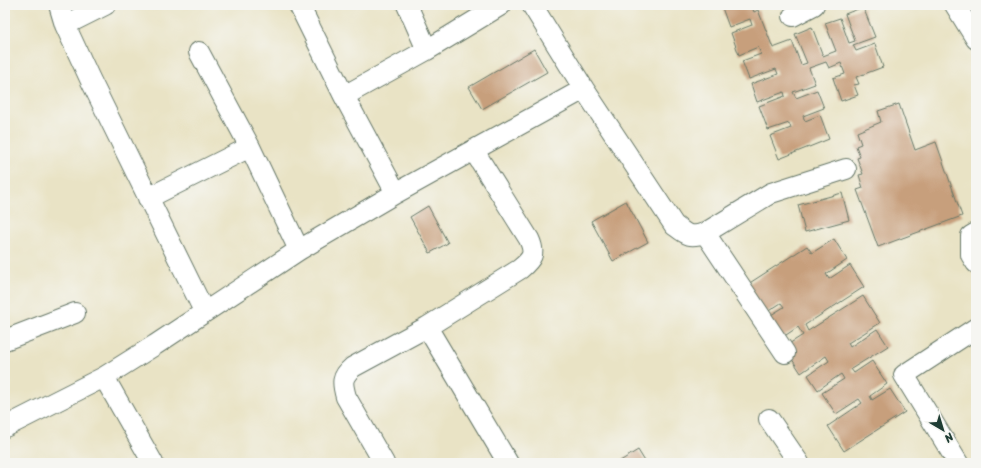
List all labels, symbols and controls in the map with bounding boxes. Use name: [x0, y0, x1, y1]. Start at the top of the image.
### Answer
north arrow: [923, 410, 963, 450]
text: N: [940, 427, 958, 448]

